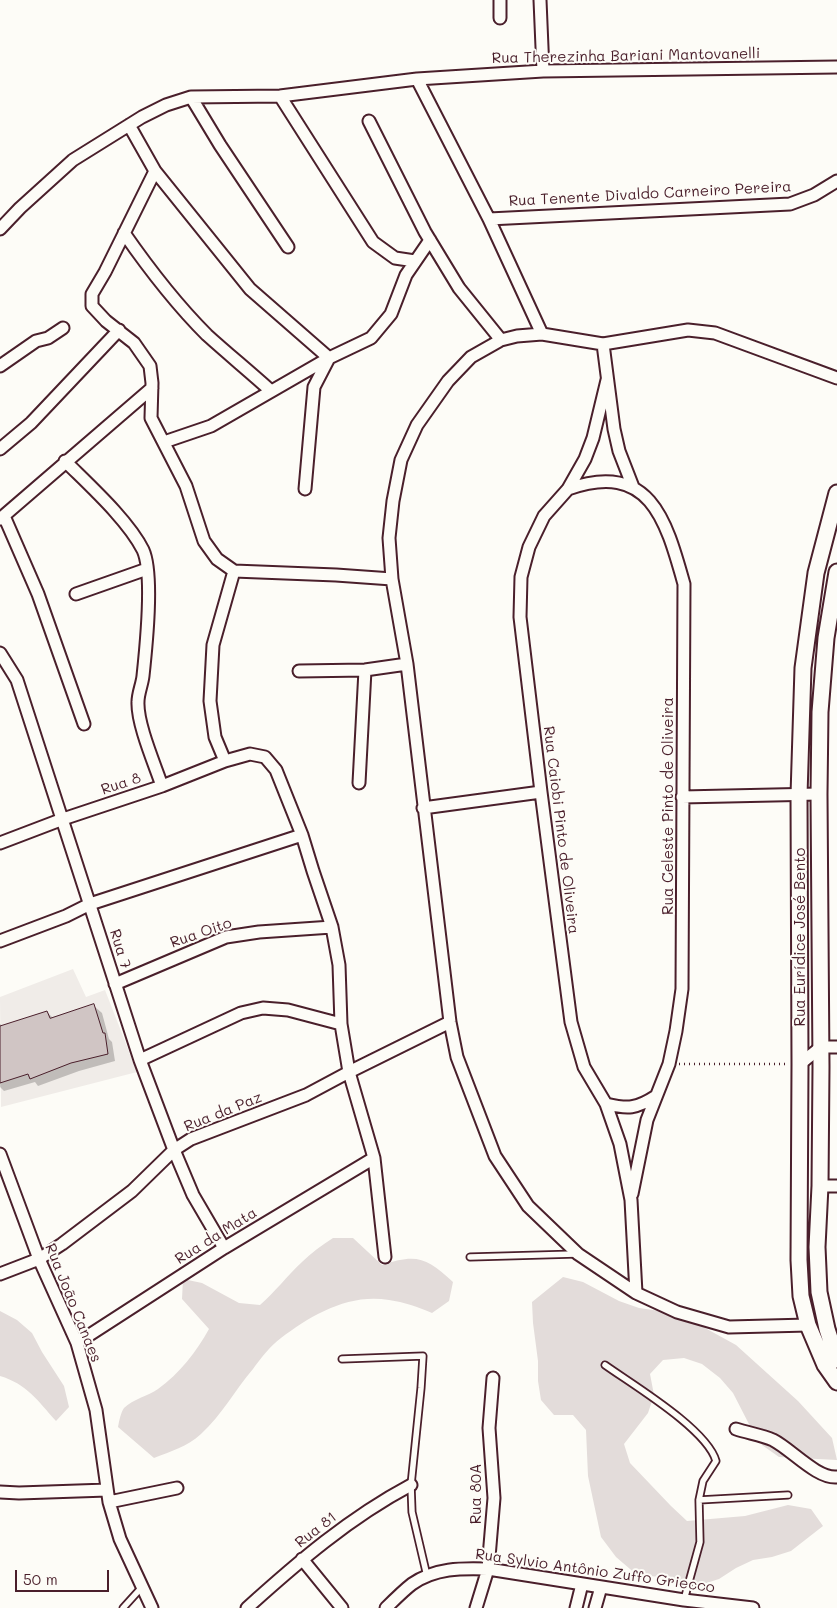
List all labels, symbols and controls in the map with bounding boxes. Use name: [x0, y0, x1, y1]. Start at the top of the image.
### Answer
street label: Rua Therezinha Bariani Mantovanelli: [492, 45, 760, 67]
street label: Rua Tenente Divaldo Carneiro Pereira: [508, 178, 792, 210]
street label: Rua Celeste Pinto de Oliveira: [659, 697, 677, 915]
street label: Rua Caiobi Pinto de Oliveira: [539, 725, 583, 935]
street label: Rua 8: [99, 769, 143, 799]
street label: Rua Eurídice José Bento: [791, 848, 809, 1026]
street label: Rua Oito: [168, 914, 234, 952]
street label: Rua 7: [106, 927, 134, 971]
street label: Rua da Paz: [181, 1088, 265, 1136]
street label: Rua da Mata: [172, 1204, 260, 1268]
street label: Rua João Canaes: [41, 1241, 105, 1365]
street label: Rua 80A: [467, 1464, 485, 1524]
street label: Rua 81: [292, 1508, 340, 1552]
street label: Rua Sylvio Antônio Zuffo Griecco: [474, 1545, 716, 1597]
scale bar: [18, 1560, 111, 1592]
text: 50 m: [23, 1569, 58, 1589]

